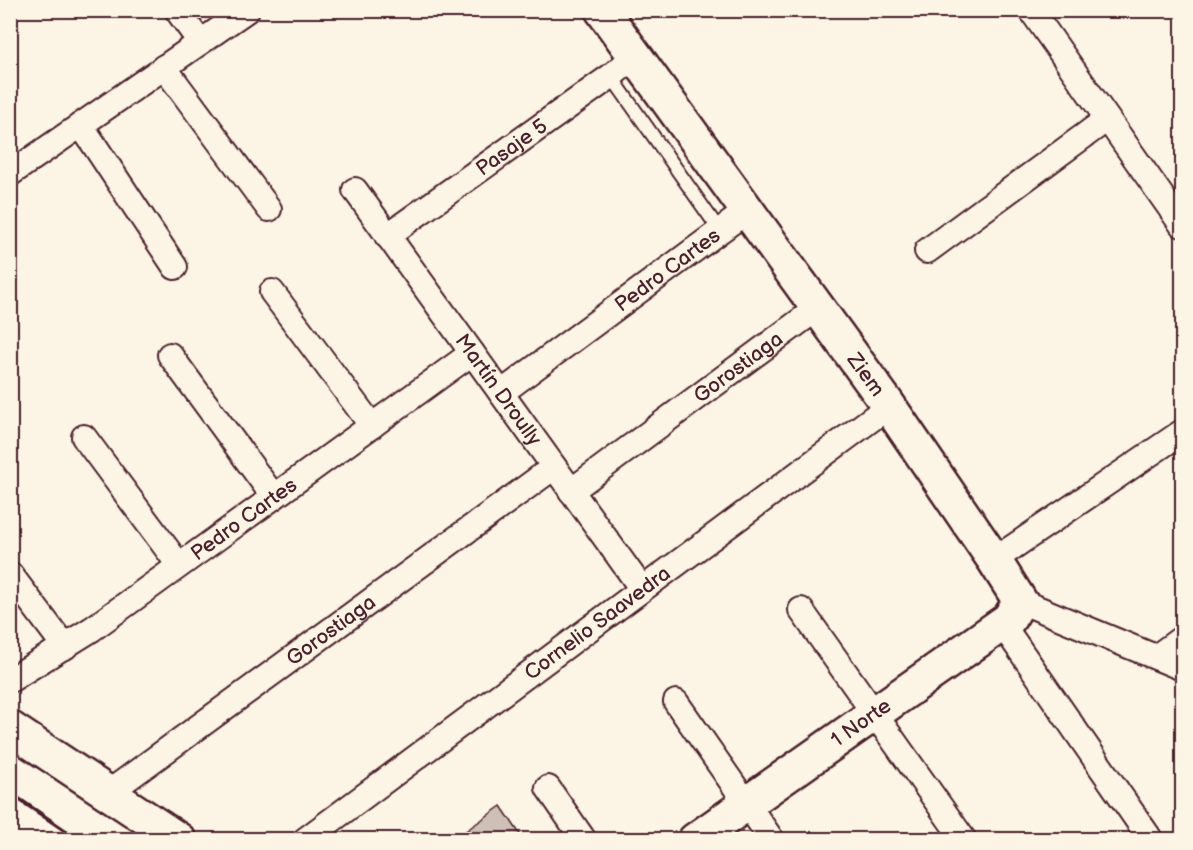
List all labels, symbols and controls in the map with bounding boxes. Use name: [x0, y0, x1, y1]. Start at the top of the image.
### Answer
street label: Pasaje 5: [471, 113, 552, 181]
street label: Pedro Cartes: [610, 223, 725, 317]
street label: Gorostiaga: [689, 326, 787, 408]
street label: Martín Droully: [450, 329, 548, 451]
street label: Ziem: [841, 347, 890, 401]
street label: Pedro Cartes: [186, 472, 302, 566]
street label: Cornelio Saavedra: [519, 561, 675, 685]
street label: Gorostiaga: [281, 589, 380, 671]
street label: 1 Norte: [826, 693, 896, 753]

